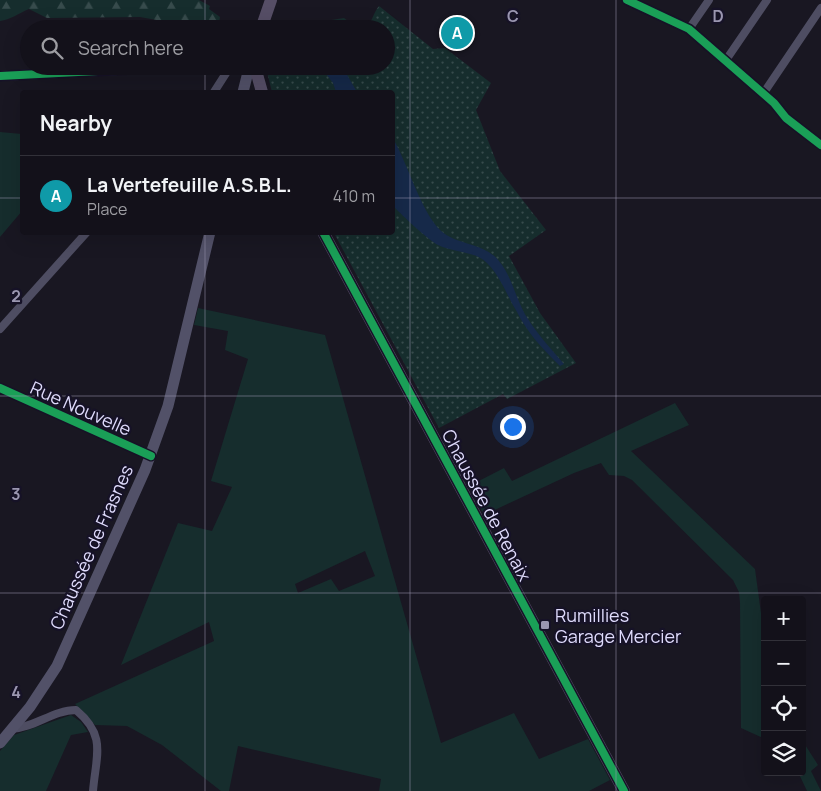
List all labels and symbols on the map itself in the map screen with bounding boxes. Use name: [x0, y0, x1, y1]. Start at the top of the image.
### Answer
text: C: [507, 5, 519, 27]
text: D: [712, 5, 724, 27]
pin: A: [441, 14, 473, 52]
text: 2: [11, 285, 21, 307]
street label: Rue Nouvelle: [27, 375, 135, 441]
your location: [500, 414, 526, 440]
street label: Chaussée de Renaix: [437, 425, 537, 586]
street label: Chaussée de Frasnes: [44, 461, 138, 633]
text: 3: [11, 483, 21, 505]
place label: Rumillies Garage Mercier: [555, 603, 682, 648]
marker: Rumillies Garage Mercier: [539, 619, 551, 631]
text: 4: [11, 681, 21, 703]

